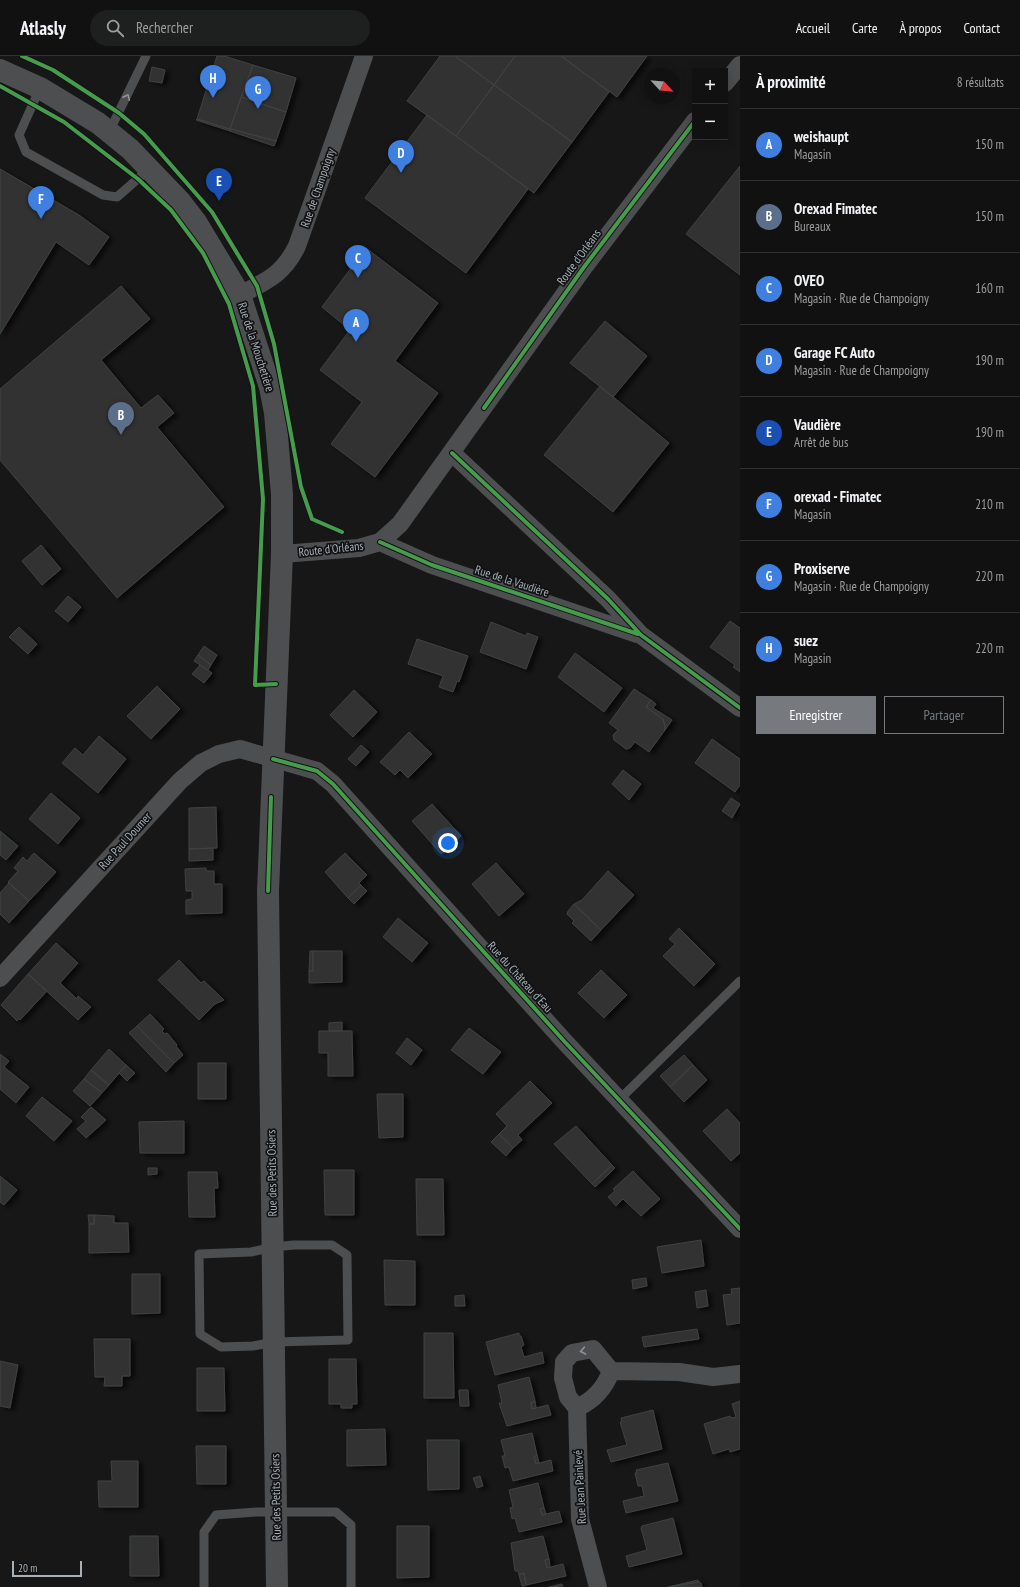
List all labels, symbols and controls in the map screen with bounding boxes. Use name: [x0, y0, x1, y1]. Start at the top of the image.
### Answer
search box: [90, 10, 370, 46]
text: Atlasly: [20, 16, 66, 40]
icon: search: [104, 17, 126, 39]
text: Rechercher: [136, 18, 193, 37]
text: Accueil: [796, 19, 830, 37]
text: Carte: [852, 19, 878, 37]
text: À propos: [900, 19, 942, 37]
text: Contact: [964, 19, 1000, 37]
pin: H: [200, 65, 226, 98]
north arrow: [644, 68, 680, 104]
map controls: [692, 68, 728, 140]
button: +: [692, 68, 728, 104]
text: À proximité: [756, 71, 826, 93]
text: 8 résultats: [957, 74, 1004, 91]
pin: G: [245, 76, 271, 109]
one-way arrow: [122, 94, 130, 102]
button: −: [692, 104, 728, 140]
text: weishaupt: [794, 127, 849, 146]
text: A: [766, 136, 772, 153]
text: 150 m: [975, 136, 1004, 153]
pin: D: [388, 140, 414, 173]
street label: Rue de Champoigny: [297, 146, 338, 229]
text: Magasin: [794, 146, 831, 163]
pin: E: [206, 168, 232, 201]
pin: F: [28, 186, 54, 219]
text: Orexad Fimatec: [794, 199, 877, 218]
text: B: [766, 208, 772, 225]
text: 150 m: [975, 208, 1004, 225]
text: Bureaux: [794, 218, 831, 235]
street label: Route d'Orléans: [553, 226, 604, 287]
pin: C: [345, 245, 371, 278]
text: OVEO: [794, 271, 824, 290]
text: C: [766, 280, 772, 297]
text: 160 m: [975, 280, 1004, 297]
text: Magasin · Rue de Champoigny: [794, 290, 929, 307]
street label: Rue de la Mouchetière: [235, 300, 278, 393]
pin: A: [343, 309, 369, 342]
text: Garage FC Auto: [794, 343, 875, 362]
text: D: [766, 352, 772, 369]
text: 190 m: [975, 352, 1004, 369]
text: Magasin · Rue de Champoigny: [794, 362, 929, 379]
pin: B: [108, 402, 134, 435]
text: Vaudière: [794, 415, 841, 434]
text: E: [766, 424, 772, 441]
text: 190 m: [975, 424, 1004, 441]
text: Arrêt de bus: [794, 434, 848, 451]
text: orexad - Fimatec: [794, 487, 882, 506]
text: F: [766, 496, 772, 513]
text: 210 m: [975, 496, 1004, 513]
text: Magasin: [794, 506, 831, 523]
street label: Route d'Orléans: [298, 538, 364, 559]
text: Proxiserve: [794, 559, 850, 578]
street label: Rue de la Vaudière: [473, 561, 551, 600]
text: G: [766, 568, 772, 585]
text: 220 m: [975, 568, 1004, 585]
text: Magasin · Rue de Champoigny: [794, 578, 929, 595]
text: suez: [794, 631, 818, 650]
text: H: [766, 640, 772, 657]
text: 220 m: [975, 640, 1004, 657]
text: Magasin: [794, 650, 831, 667]
button: Enregistrer: [756, 696, 876, 734]
button: Partager: [884, 696, 1004, 734]
street label: Rue Paul Doumer: [95, 808, 155, 872]
your location: [438, 833, 458, 853]
street label: Rue du Château d'Eau: [485, 938, 556, 1015]
street label: Rue des Petits Osiers: [263, 1130, 280, 1216]
one-way arrow: [580, 1347, 586, 1355]
street label: Rue Jean Painlevé: [570, 1450, 589, 1524]
street label: Rue des Petits Osiers: [267, 1454, 284, 1540]
scale bar: [12, 1559, 82, 1578]
text: 20 m: [18, 1561, 37, 1575]

